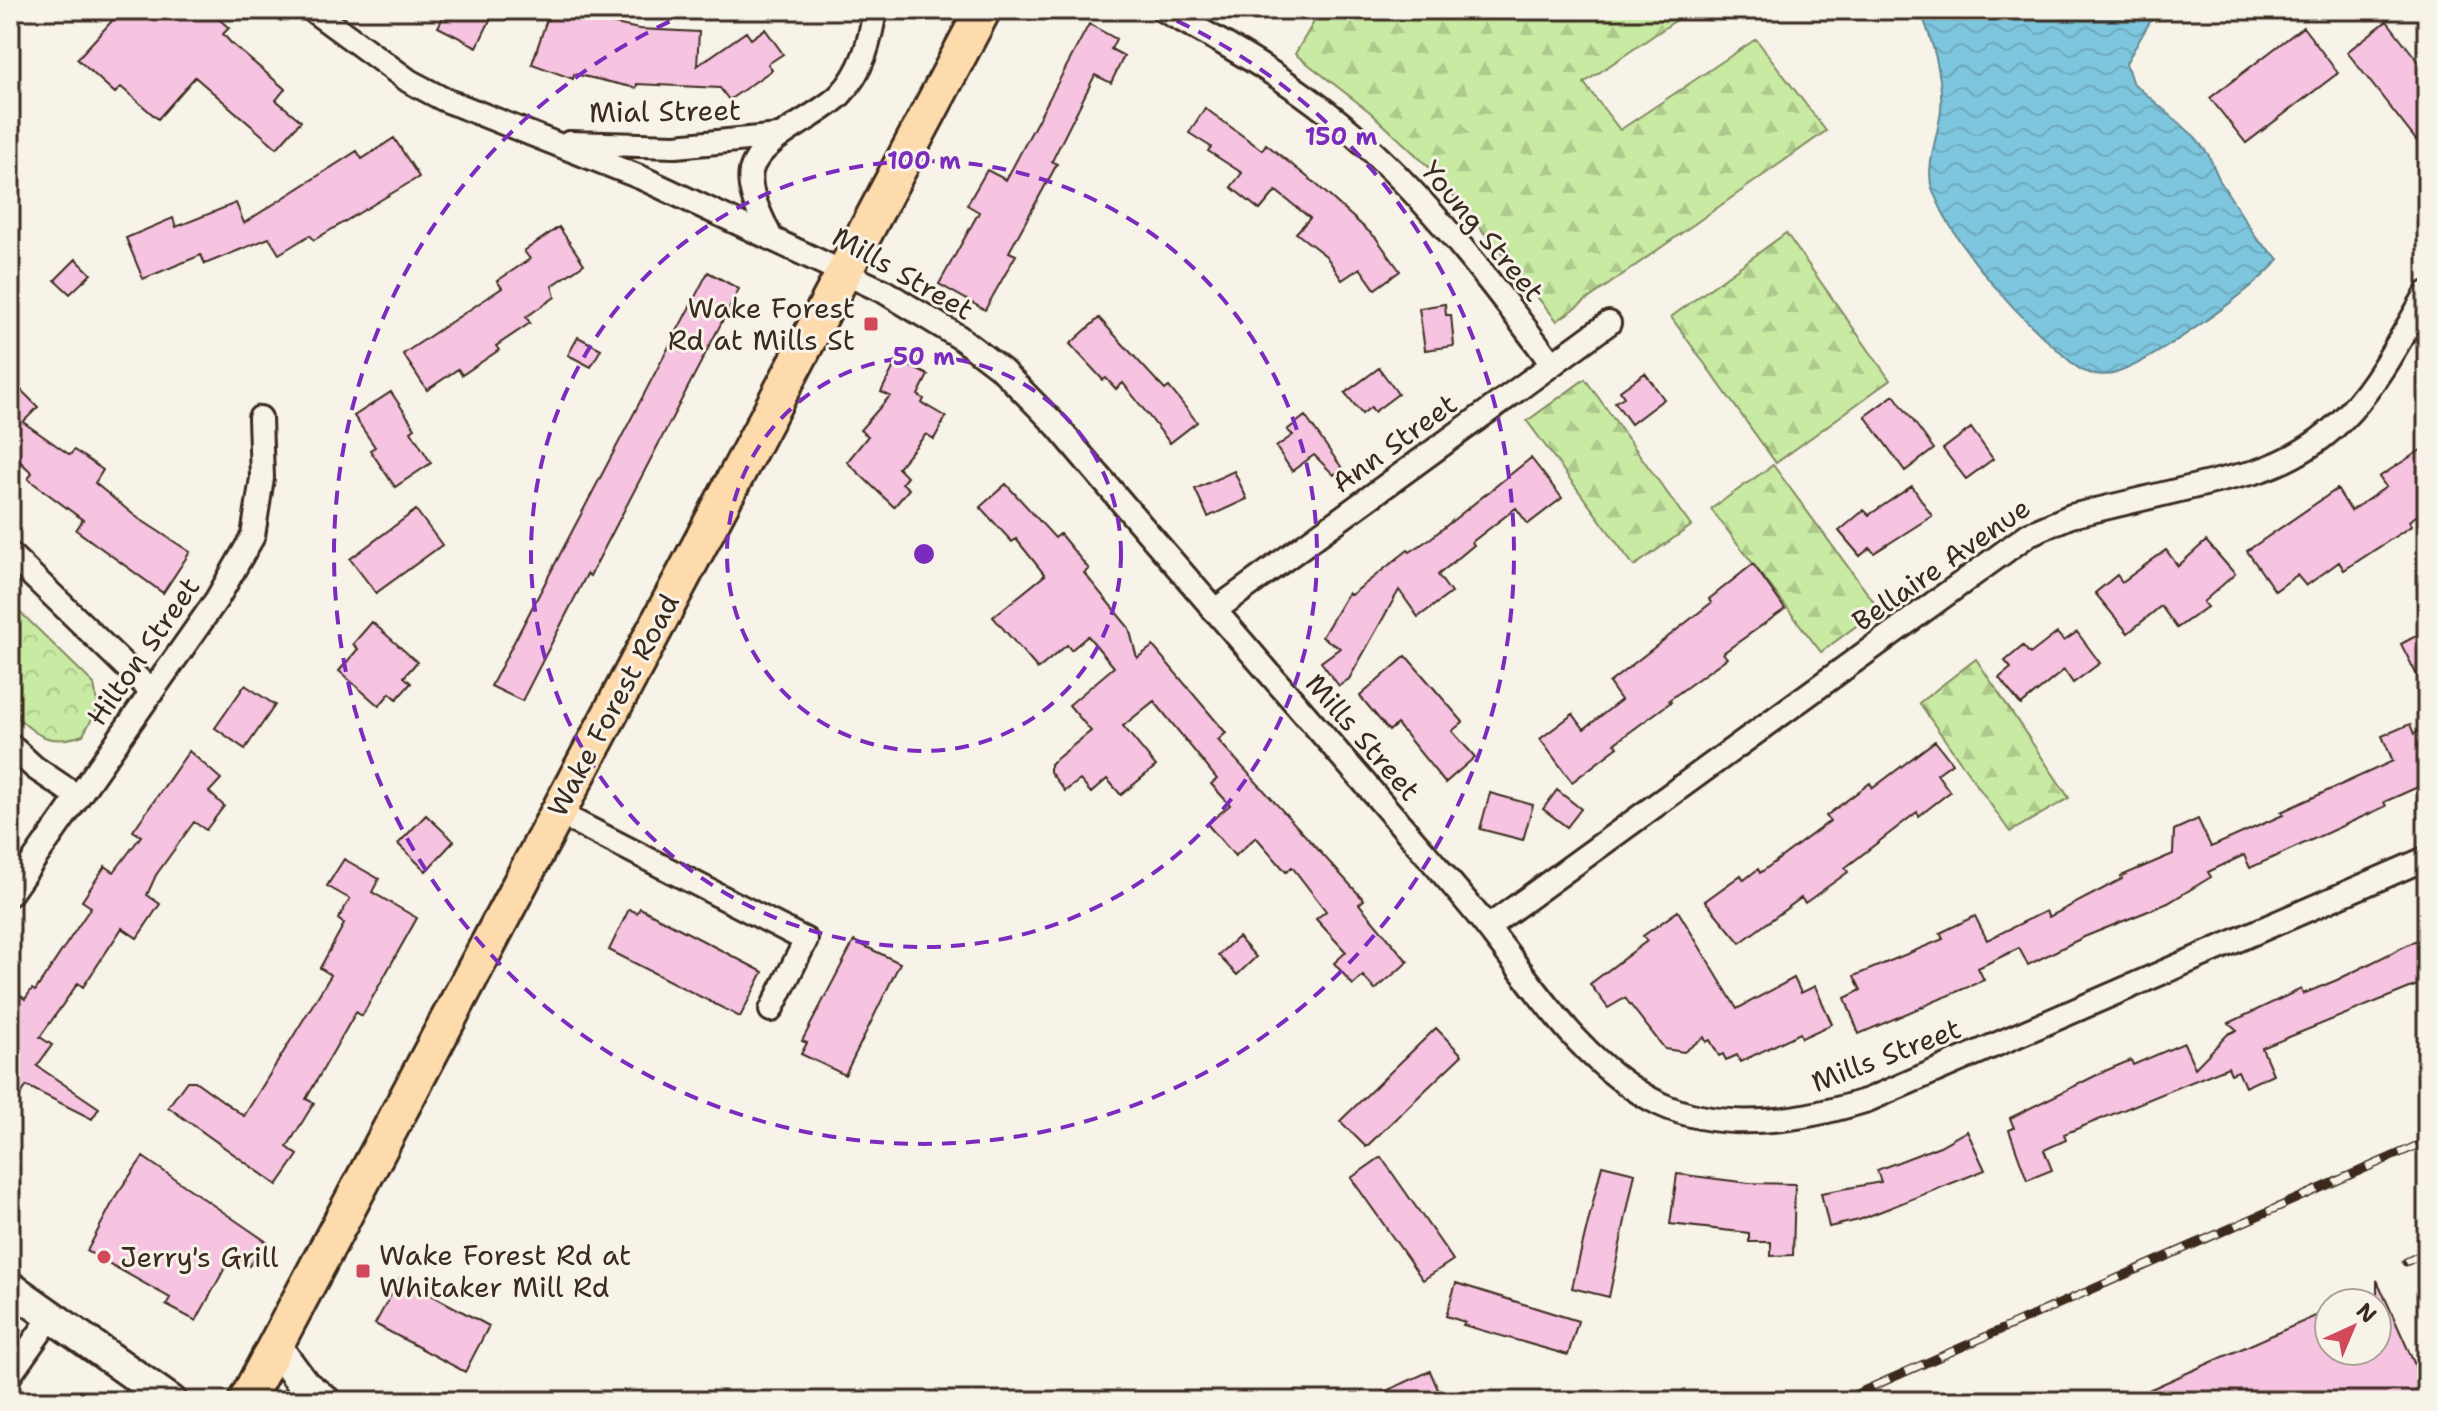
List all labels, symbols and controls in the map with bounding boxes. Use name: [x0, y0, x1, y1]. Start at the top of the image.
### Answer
street label: Mial Street: [589, 91, 741, 131]
text: 150 m: [1305, 121, 1377, 153]
text: 100 m: [887, 145, 961, 177]
street label: Young Street: [1413, 153, 1553, 309]
street label: Mills Street: [825, 217, 981, 329]
place label: Wake Forest Rd at Mills St: [668, 289, 855, 359]
marker: Wake Forest Rd at Mills St: [862, 315, 880, 333]
text: 50 m: [893, 341, 955, 373]
street label: Ann Street: [1324, 385, 1464, 501]
street label: Bellaire Avenue: [1844, 488, 2038, 640]
centre of rings: [910, 540, 938, 568]
street label: Hilton Street: [78, 569, 208, 733]
street label: Wake Forest Road: [538, 587, 688, 823]
street label: Mills Street: [1297, 665, 1429, 809]
street label: Mills Street: [1806, 1009, 1966, 1101]
place label: Wake Forest Rd at Whitaker Mill Rd: [379, 1236, 631, 1306]
place label: Jerry's Grill: [120, 1238, 279, 1276]
marker: Jerry's Grill: [95, 1248, 113, 1266]
marker: Wake Forest Rd at Whitaker Mill Rd: [354, 1262, 372, 1280]
north arrow: [2313, 1287, 2393, 1367]
text: N: [2350, 1296, 2383, 1329]

